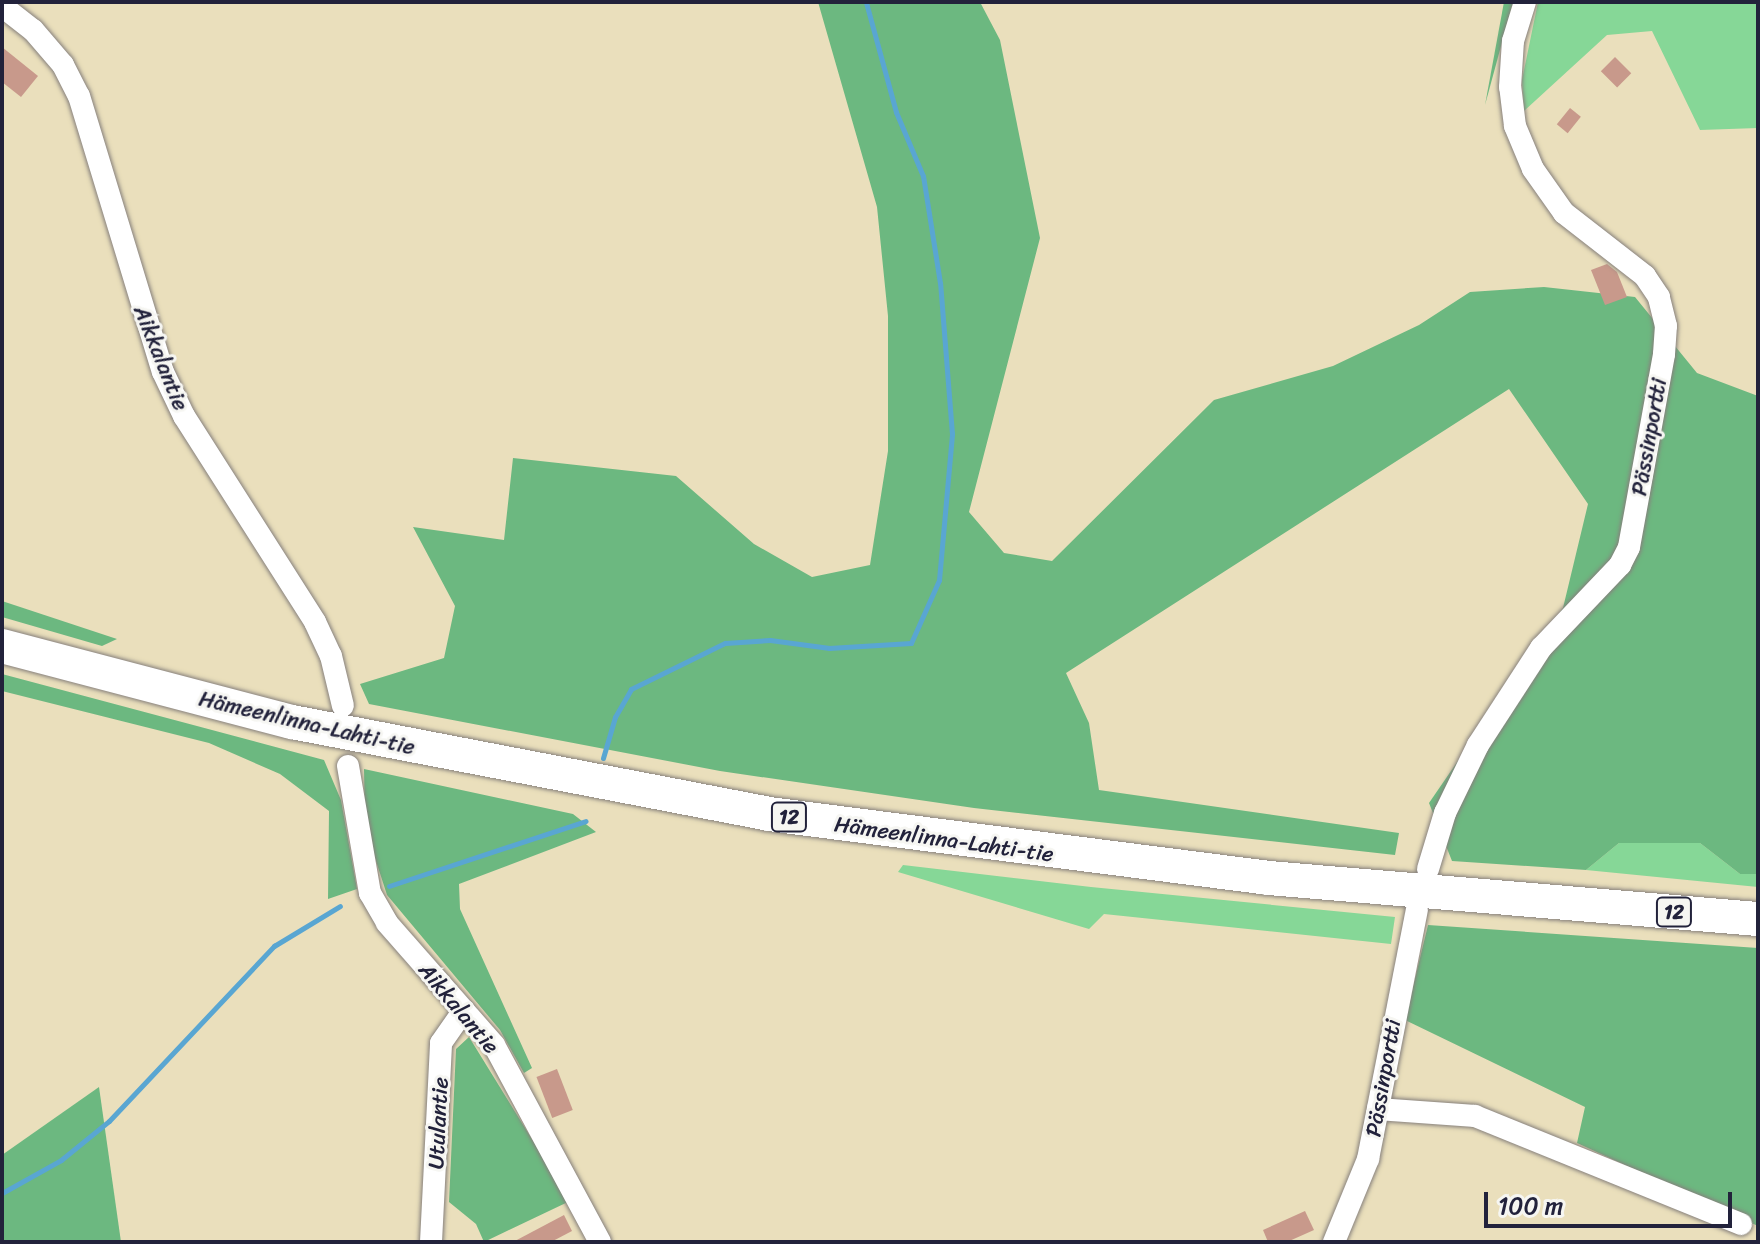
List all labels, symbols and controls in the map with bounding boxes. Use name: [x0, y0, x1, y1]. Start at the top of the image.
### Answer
street label: Aikkalantie: [128, 302, 194, 414]
street label: Pässinportti: [1626, 376, 1672, 498]
street label: Hämeenlinna-Lahti-tie: [196, 685, 418, 761]
road number: 12: [769, 801, 809, 833]
street label: Hämeenlinna-Lahti-tie: [833, 811, 1055, 867]
road number: 12: [1654, 896, 1694, 928]
street label: Aikkalantie: [413, 957, 505, 1059]
street label: Pässinportti: [1360, 1017, 1406, 1139]
street label: Utulantie: [422, 1076, 454, 1170]
scale bar: [1488, 1176, 1736, 1226]
text: 100 m: [1498, 1185, 1563, 1227]

